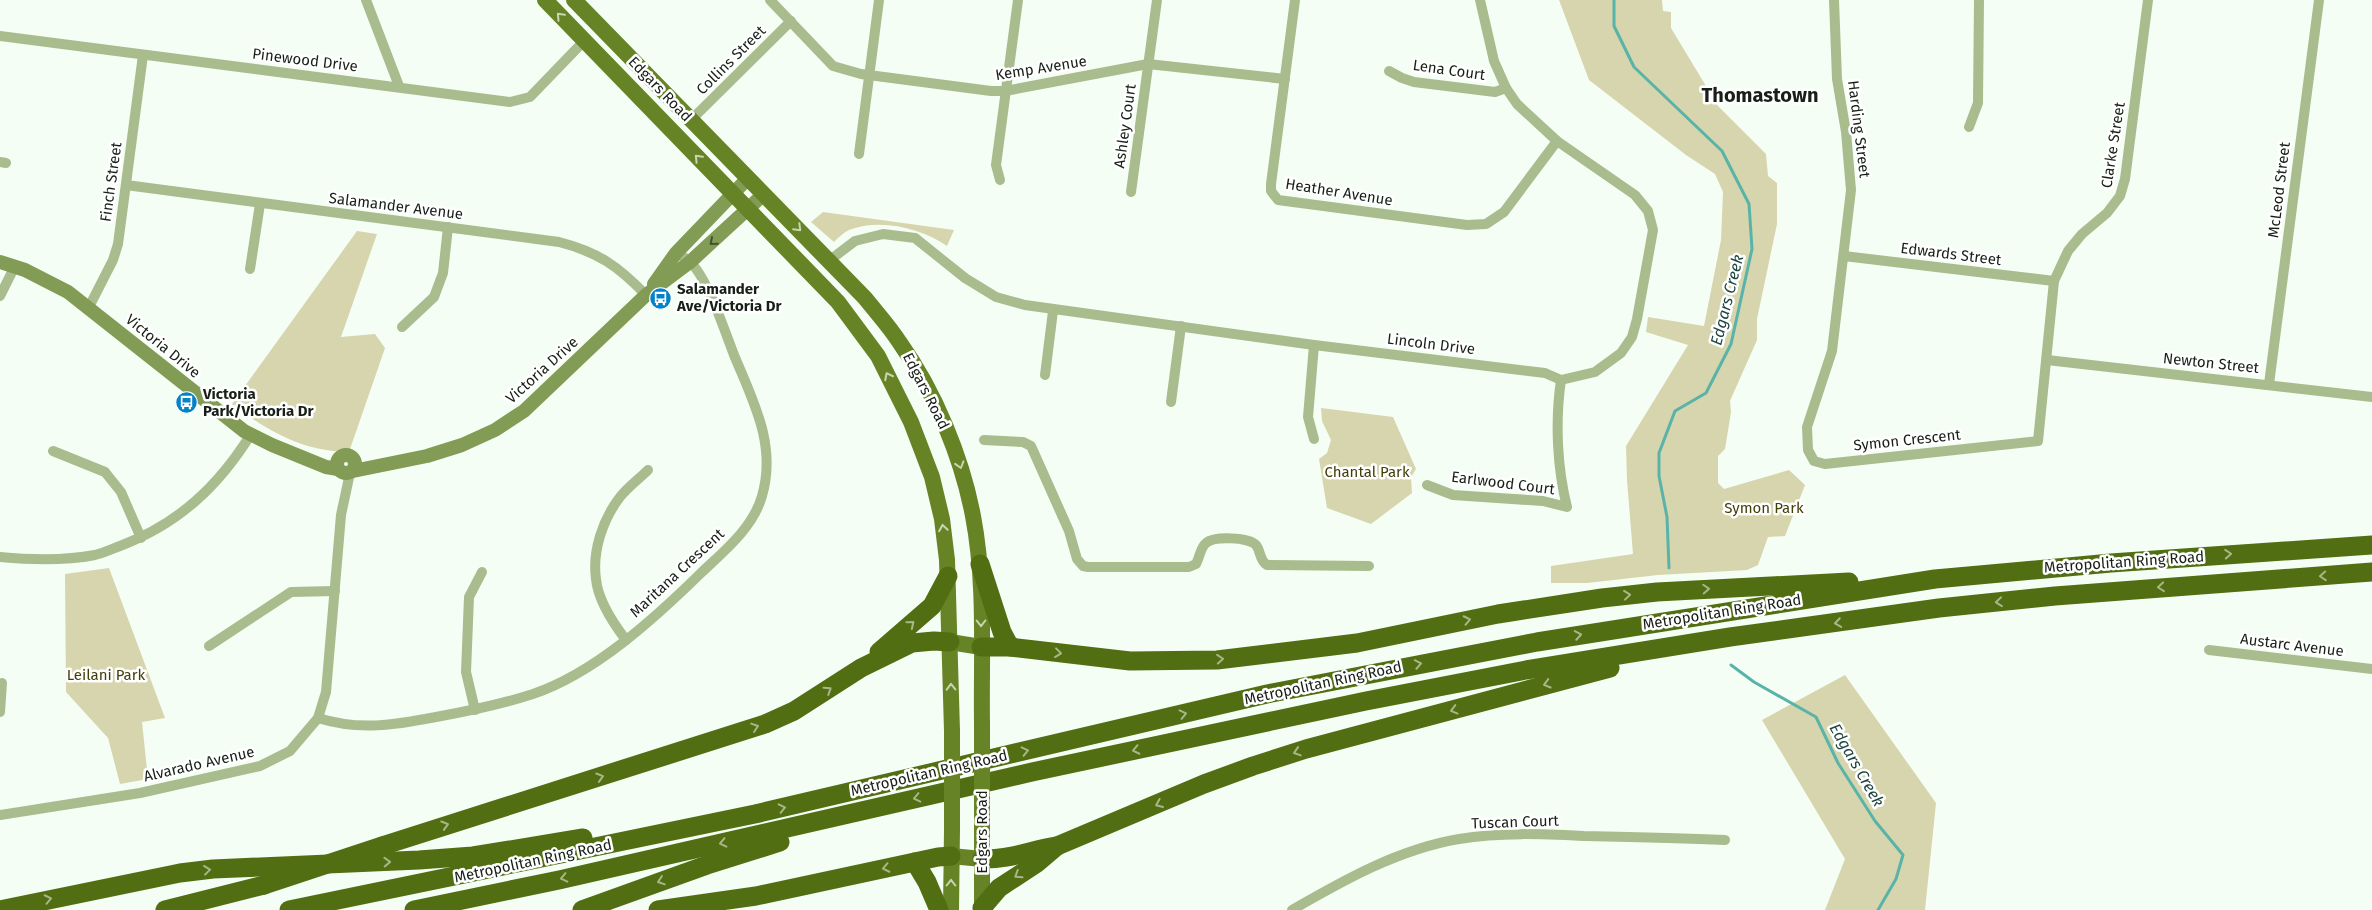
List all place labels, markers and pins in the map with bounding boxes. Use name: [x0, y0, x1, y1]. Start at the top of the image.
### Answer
place label: Salamander Ave/Victoria Dr: [676, 280, 783, 315]
bus stop icon: Salamander Ave/Victoria Dr: [649, 286, 673, 310]
place label: Victoria Park/Victoria Dr: [202, 385, 315, 420]
bus stop icon: Victoria Park/Victoria Dr: [175, 391, 199, 415]

